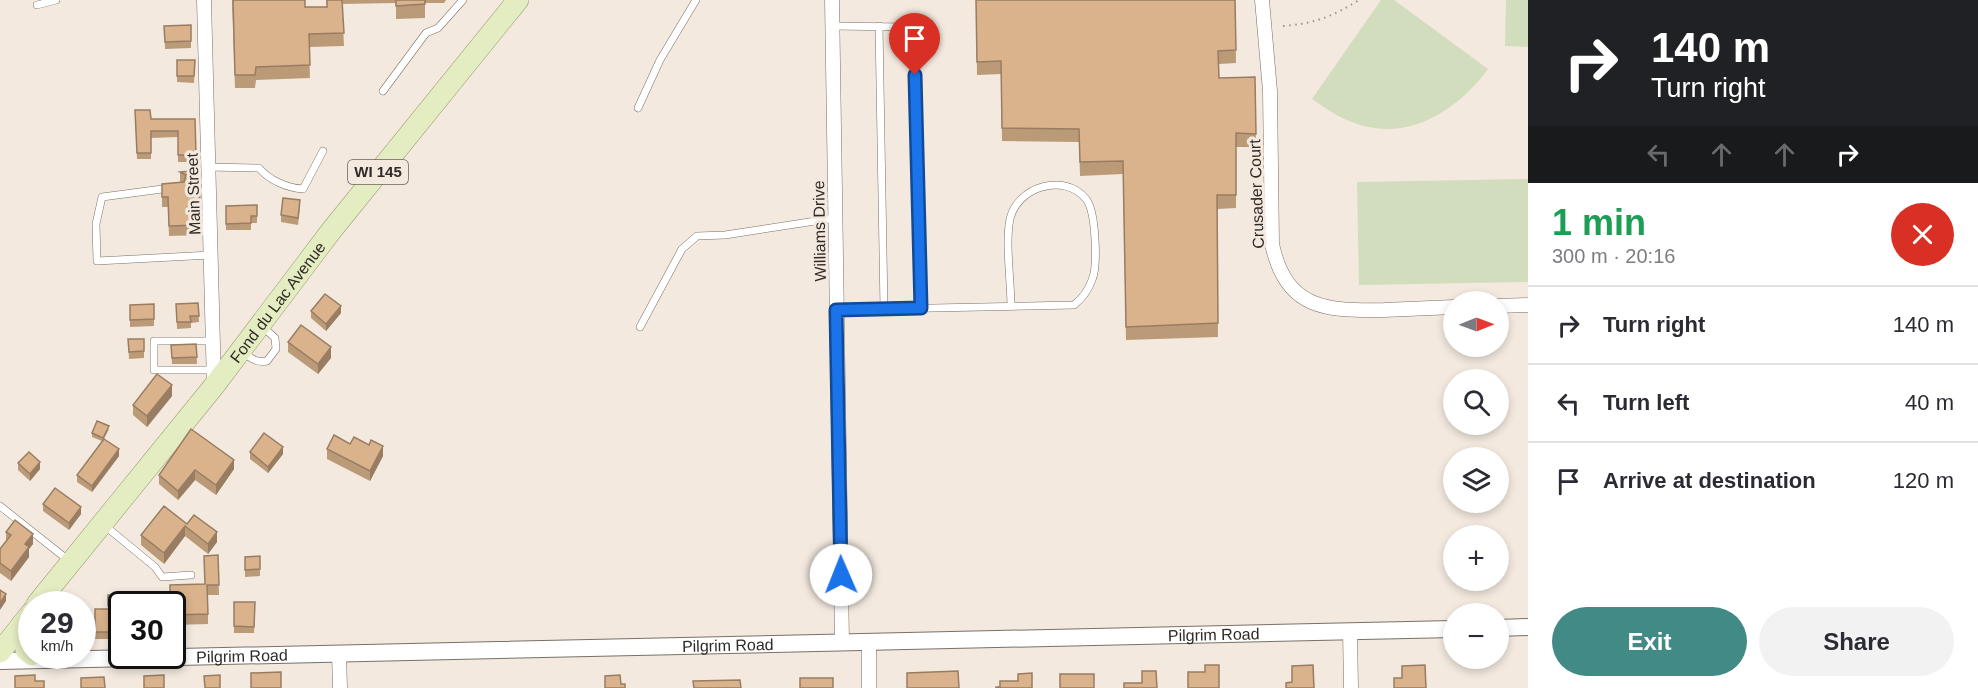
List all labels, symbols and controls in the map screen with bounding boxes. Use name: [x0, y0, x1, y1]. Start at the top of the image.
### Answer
pin: [889, 13, 940, 75]
icon: arrive: [898, 22, 931, 55]
icon: right: [1552, 24, 1630, 102]
text: 140 m: [1651, 24, 1770, 71]
text: Turn right: [1651, 73, 1766, 103]
street label: Crusader Court: [1246, 138, 1267, 249]
icon: left: [1642, 138, 1675, 171]
icon: ahead: [1705, 138, 1738, 171]
icon: ahead: [1768, 138, 1801, 171]
icon: right: [1831, 138, 1864, 171]
street label: Main Street: [184, 152, 203, 235]
road number: WI 145: [348, 160, 408, 184]
street label: Williams Drive: [810, 180, 829, 282]
text: 1 min: [1552, 202, 1646, 243]
button: close: [1891, 203, 1954, 266]
street label: Fond du Lac Avenue: [227, 239, 329, 366]
text: 300 m · 20:16: [1552, 245, 1675, 267]
north arrow: [1443, 291, 1509, 357]
map controls: [1443, 291, 1509, 669]
icon: right: [1552, 309, 1585, 342]
text: Turn right: [1603, 312, 1705, 337]
text: 140 m: [1893, 312, 1954, 337]
button: search: [1443, 369, 1509, 435]
icon: left: [1552, 387, 1585, 420]
text: Turn left: [1603, 390, 1689, 415]
text: 40 m: [1905, 390, 1954, 415]
button: layers: [1443, 447, 1509, 513]
icon: arrive: [1552, 465, 1585, 498]
text: Arrive at destination: [1603, 468, 1816, 493]
text: 120 m: [1893, 468, 1954, 493]
button: +: [1443, 525, 1509, 591]
position arrow: [809, 543, 873, 607]
speed limit sign: 30: [108, 591, 186, 669]
button: −: [1443, 603, 1509, 669]
text: 29: [40, 606, 74, 639]
button: Exit: [1552, 607, 1747, 676]
button: Share: [1759, 607, 1954, 676]
street label: Pilgrim Road: [1168, 625, 1260, 644]
street label: Pilgrim Road: [682, 636, 774, 655]
text: km/h: [41, 637, 73, 654]
street label: Pilgrim Road: [196, 647, 288, 666]

